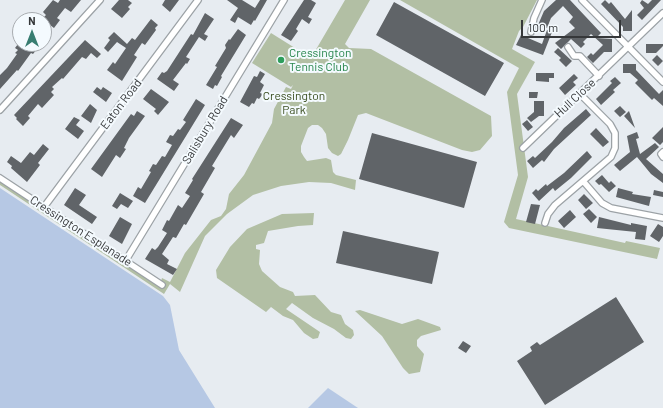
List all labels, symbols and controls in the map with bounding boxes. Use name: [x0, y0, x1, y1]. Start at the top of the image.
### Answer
north arrow: [12, 12, 52, 52]
scale bar: [523, 12, 623, 38]
text: N: [28, 14, 36, 27]
text: 100 m: [528, 20, 558, 34]
place label: Cressington Tennis Club: [289, 46, 351, 74]
marker: Cressington Tennis Club: [276, 55, 286, 65]
street label: Hull Close: [551, 75, 599, 121]
street label: Eaton Road: [97, 76, 145, 132]
park label: Cressington Park: [263, 89, 325, 117]
street label: Salisbury Road: [179, 93, 231, 167]
street label: Cressington Esplanade: [27, 193, 135, 269]

